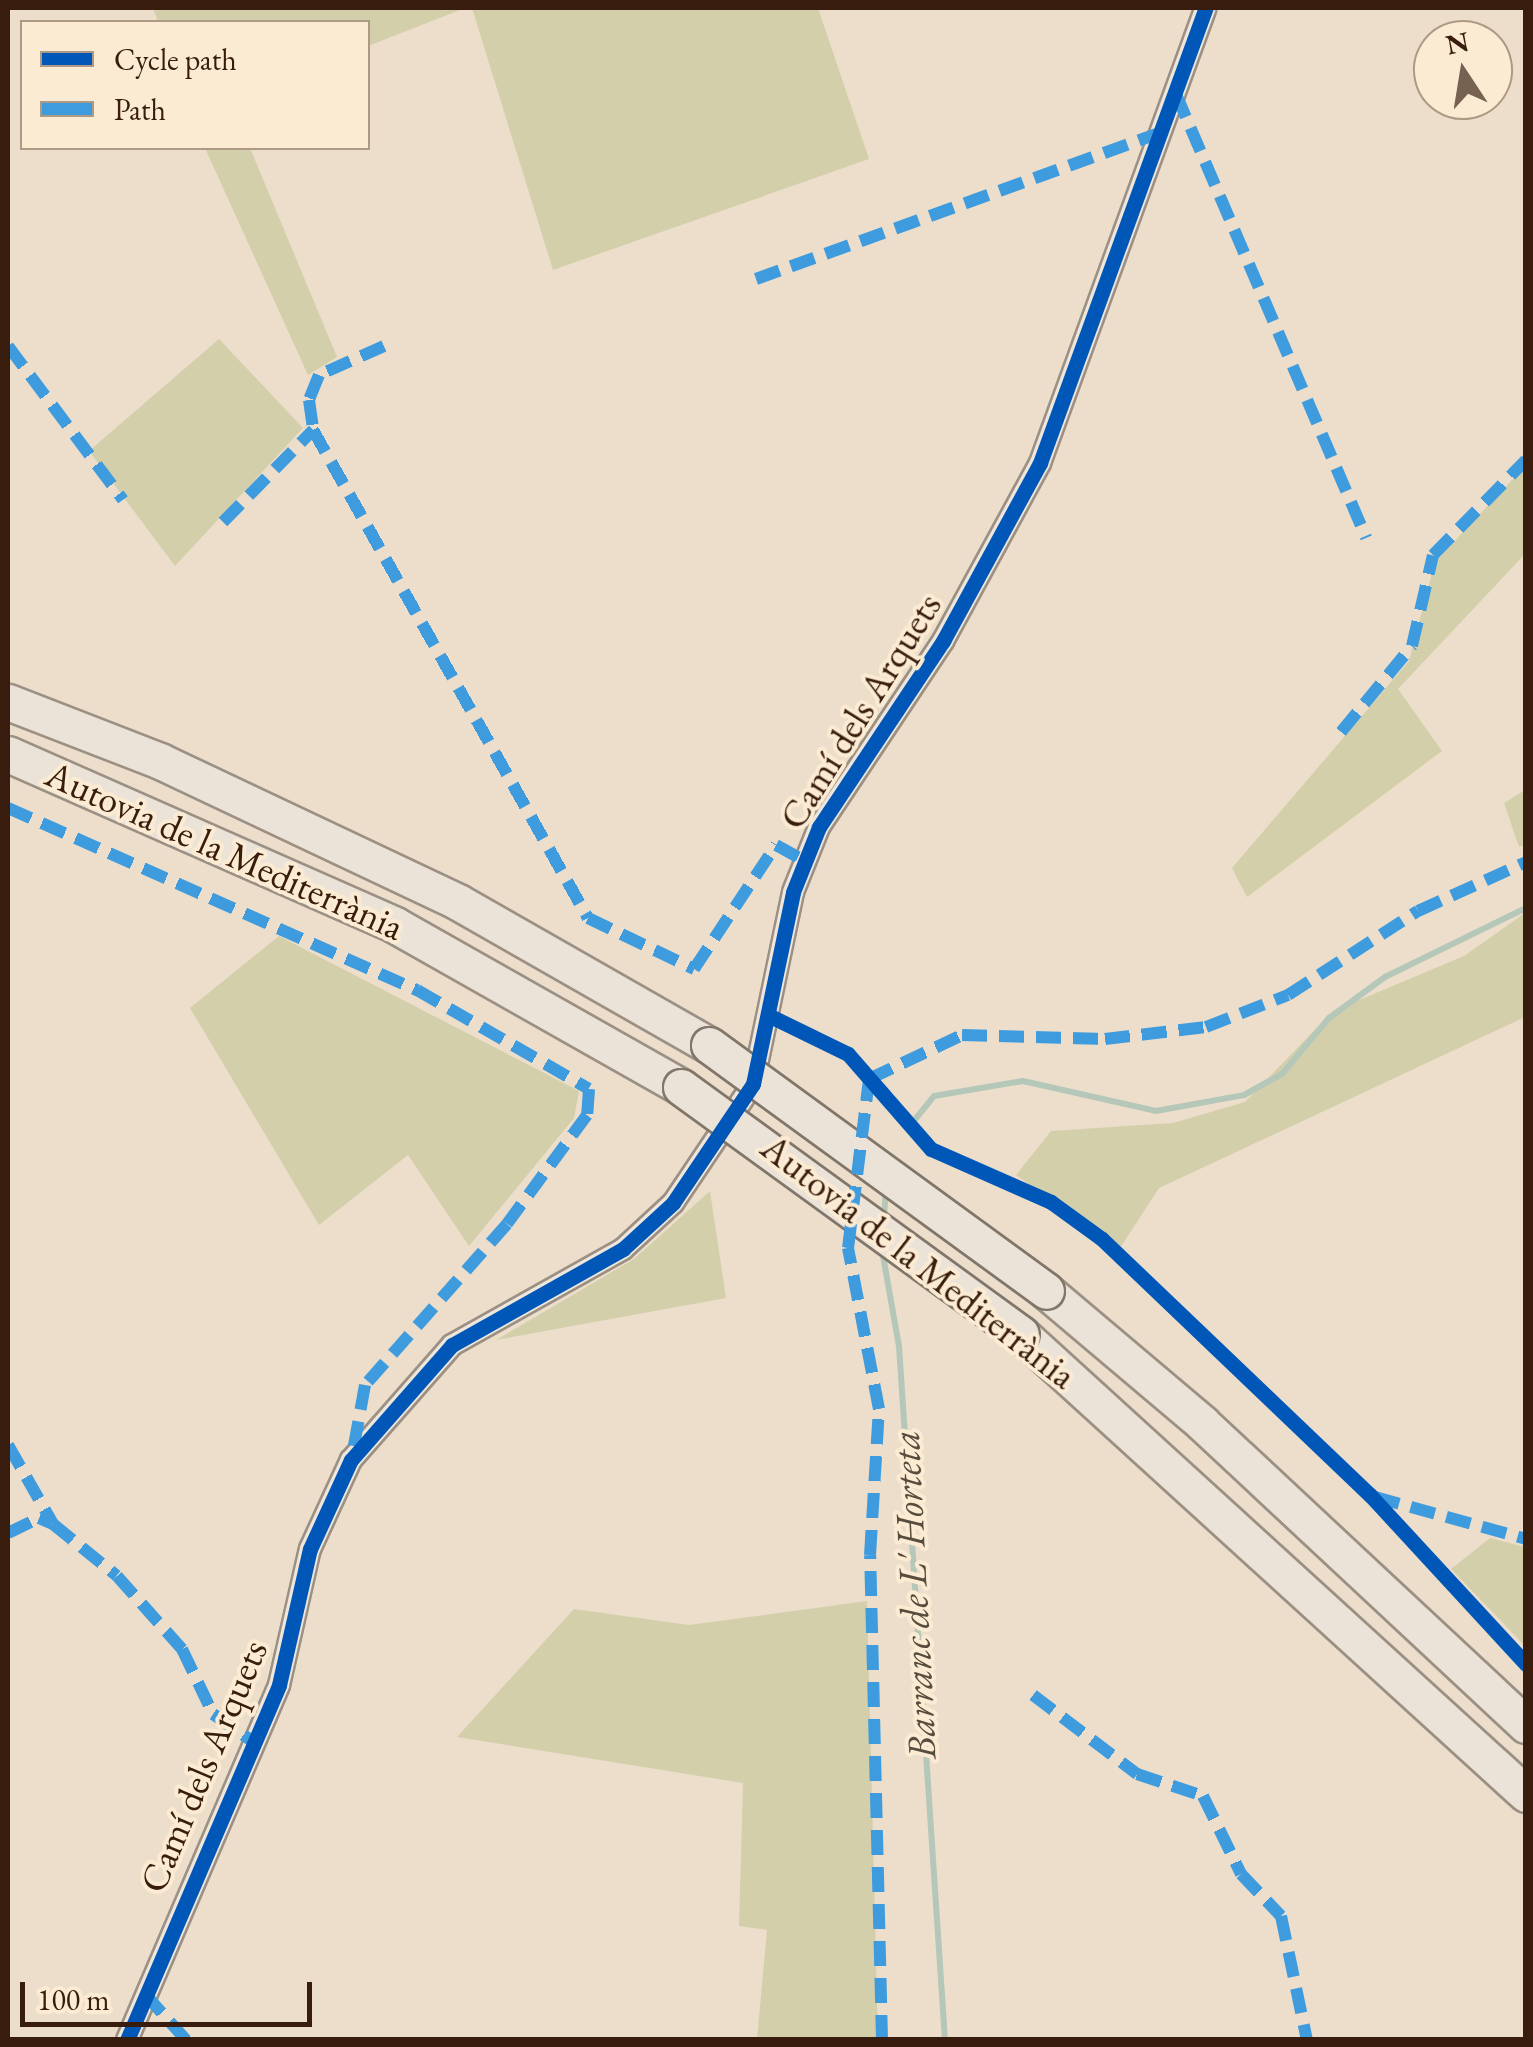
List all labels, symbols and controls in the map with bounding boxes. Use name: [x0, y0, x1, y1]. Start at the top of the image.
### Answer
legend: [20, 20, 370, 150]
north arrow: [1413, 20, 1513, 120]
text: N: [1442, 23, 1472, 63]
text: Cycle path: [114, 40, 237, 79]
text: Path: [114, 90, 166, 129]
street label: Camí dels Arquets: [769, 585, 951, 837]
street label: Autovia de la Mediterrània: [39, 750, 411, 950]
street label: Autovia de la Mediterrània: [752, 1124, 1086, 1398]
water label: Barranc de L' Horteta: [880, 1429, 946, 1761]
street label: Camí dels Arquets: [129, 1633, 277, 1899]
scale bar: [25, 1962, 318, 2024]
text: 100 m: [37, 1980, 110, 2019]

